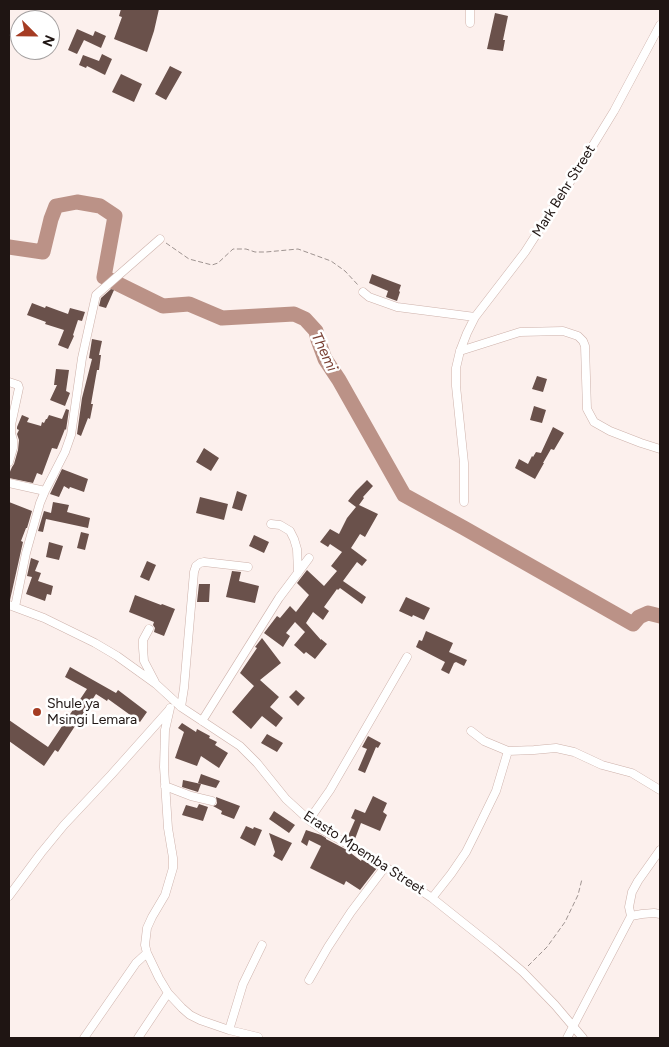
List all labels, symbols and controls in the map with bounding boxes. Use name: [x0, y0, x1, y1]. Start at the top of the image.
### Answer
north arrow: [10, 10, 60, 60]
text: N: [38, 32, 58, 49]
street label: Mark Behr Street: [529, 142, 599, 240]
water label: Themi: [307, 330, 341, 374]
place label: Shule ya Msingi Lemara: [47, 696, 137, 729]
marker: Shule ya Msingi Lemara: [31, 706, 43, 718]
street label: Erasto Mpemba Street: [300, 808, 428, 898]

